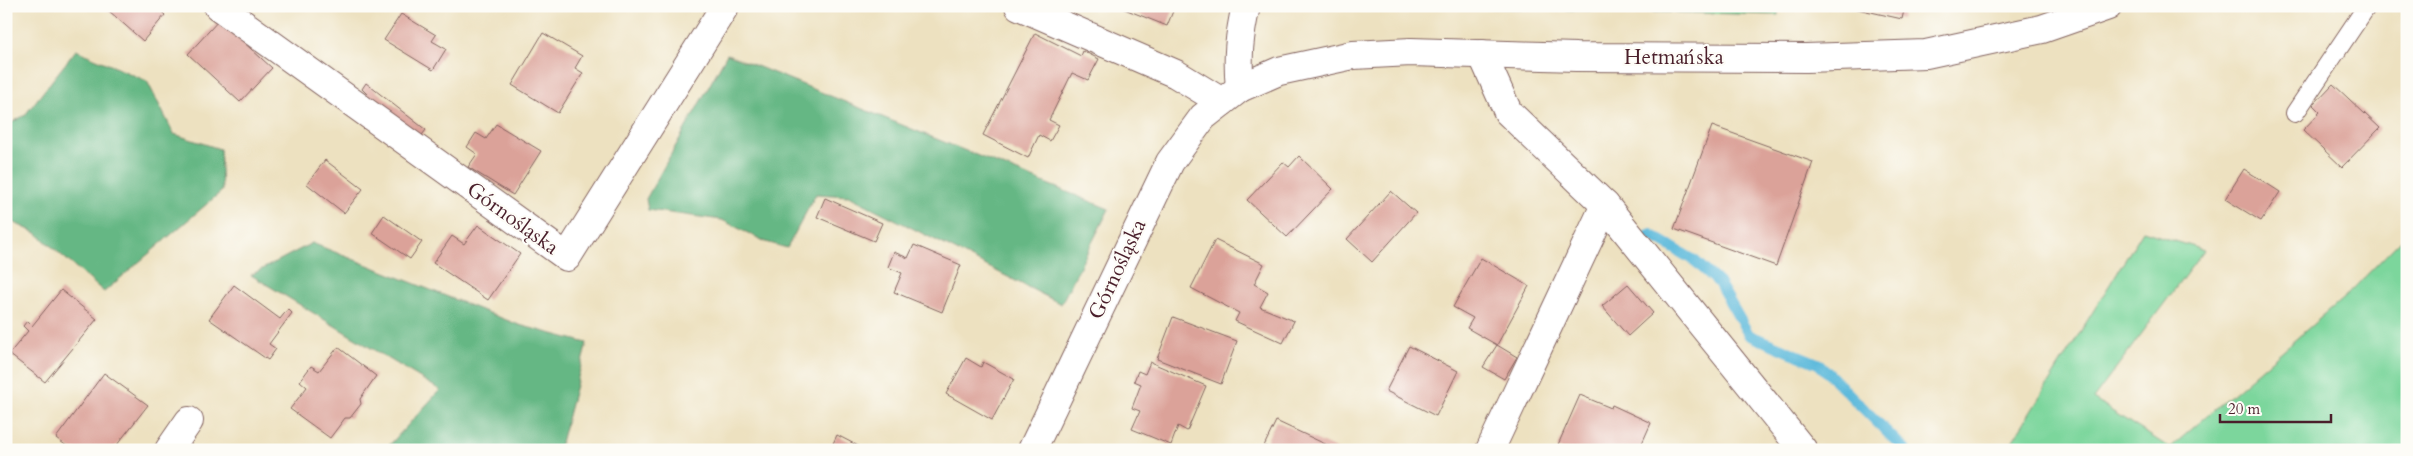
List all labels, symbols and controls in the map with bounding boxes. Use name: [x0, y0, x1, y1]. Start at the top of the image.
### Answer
street label: Hetmańska: [1624, 43, 1724, 72]
street label: Górnośląska: [461, 175, 565, 262]
street label: Górnośląska: [1082, 214, 1153, 324]
scale bar: [2220, 391, 2332, 423]
text: 20 m: [2228, 399, 2260, 419]

